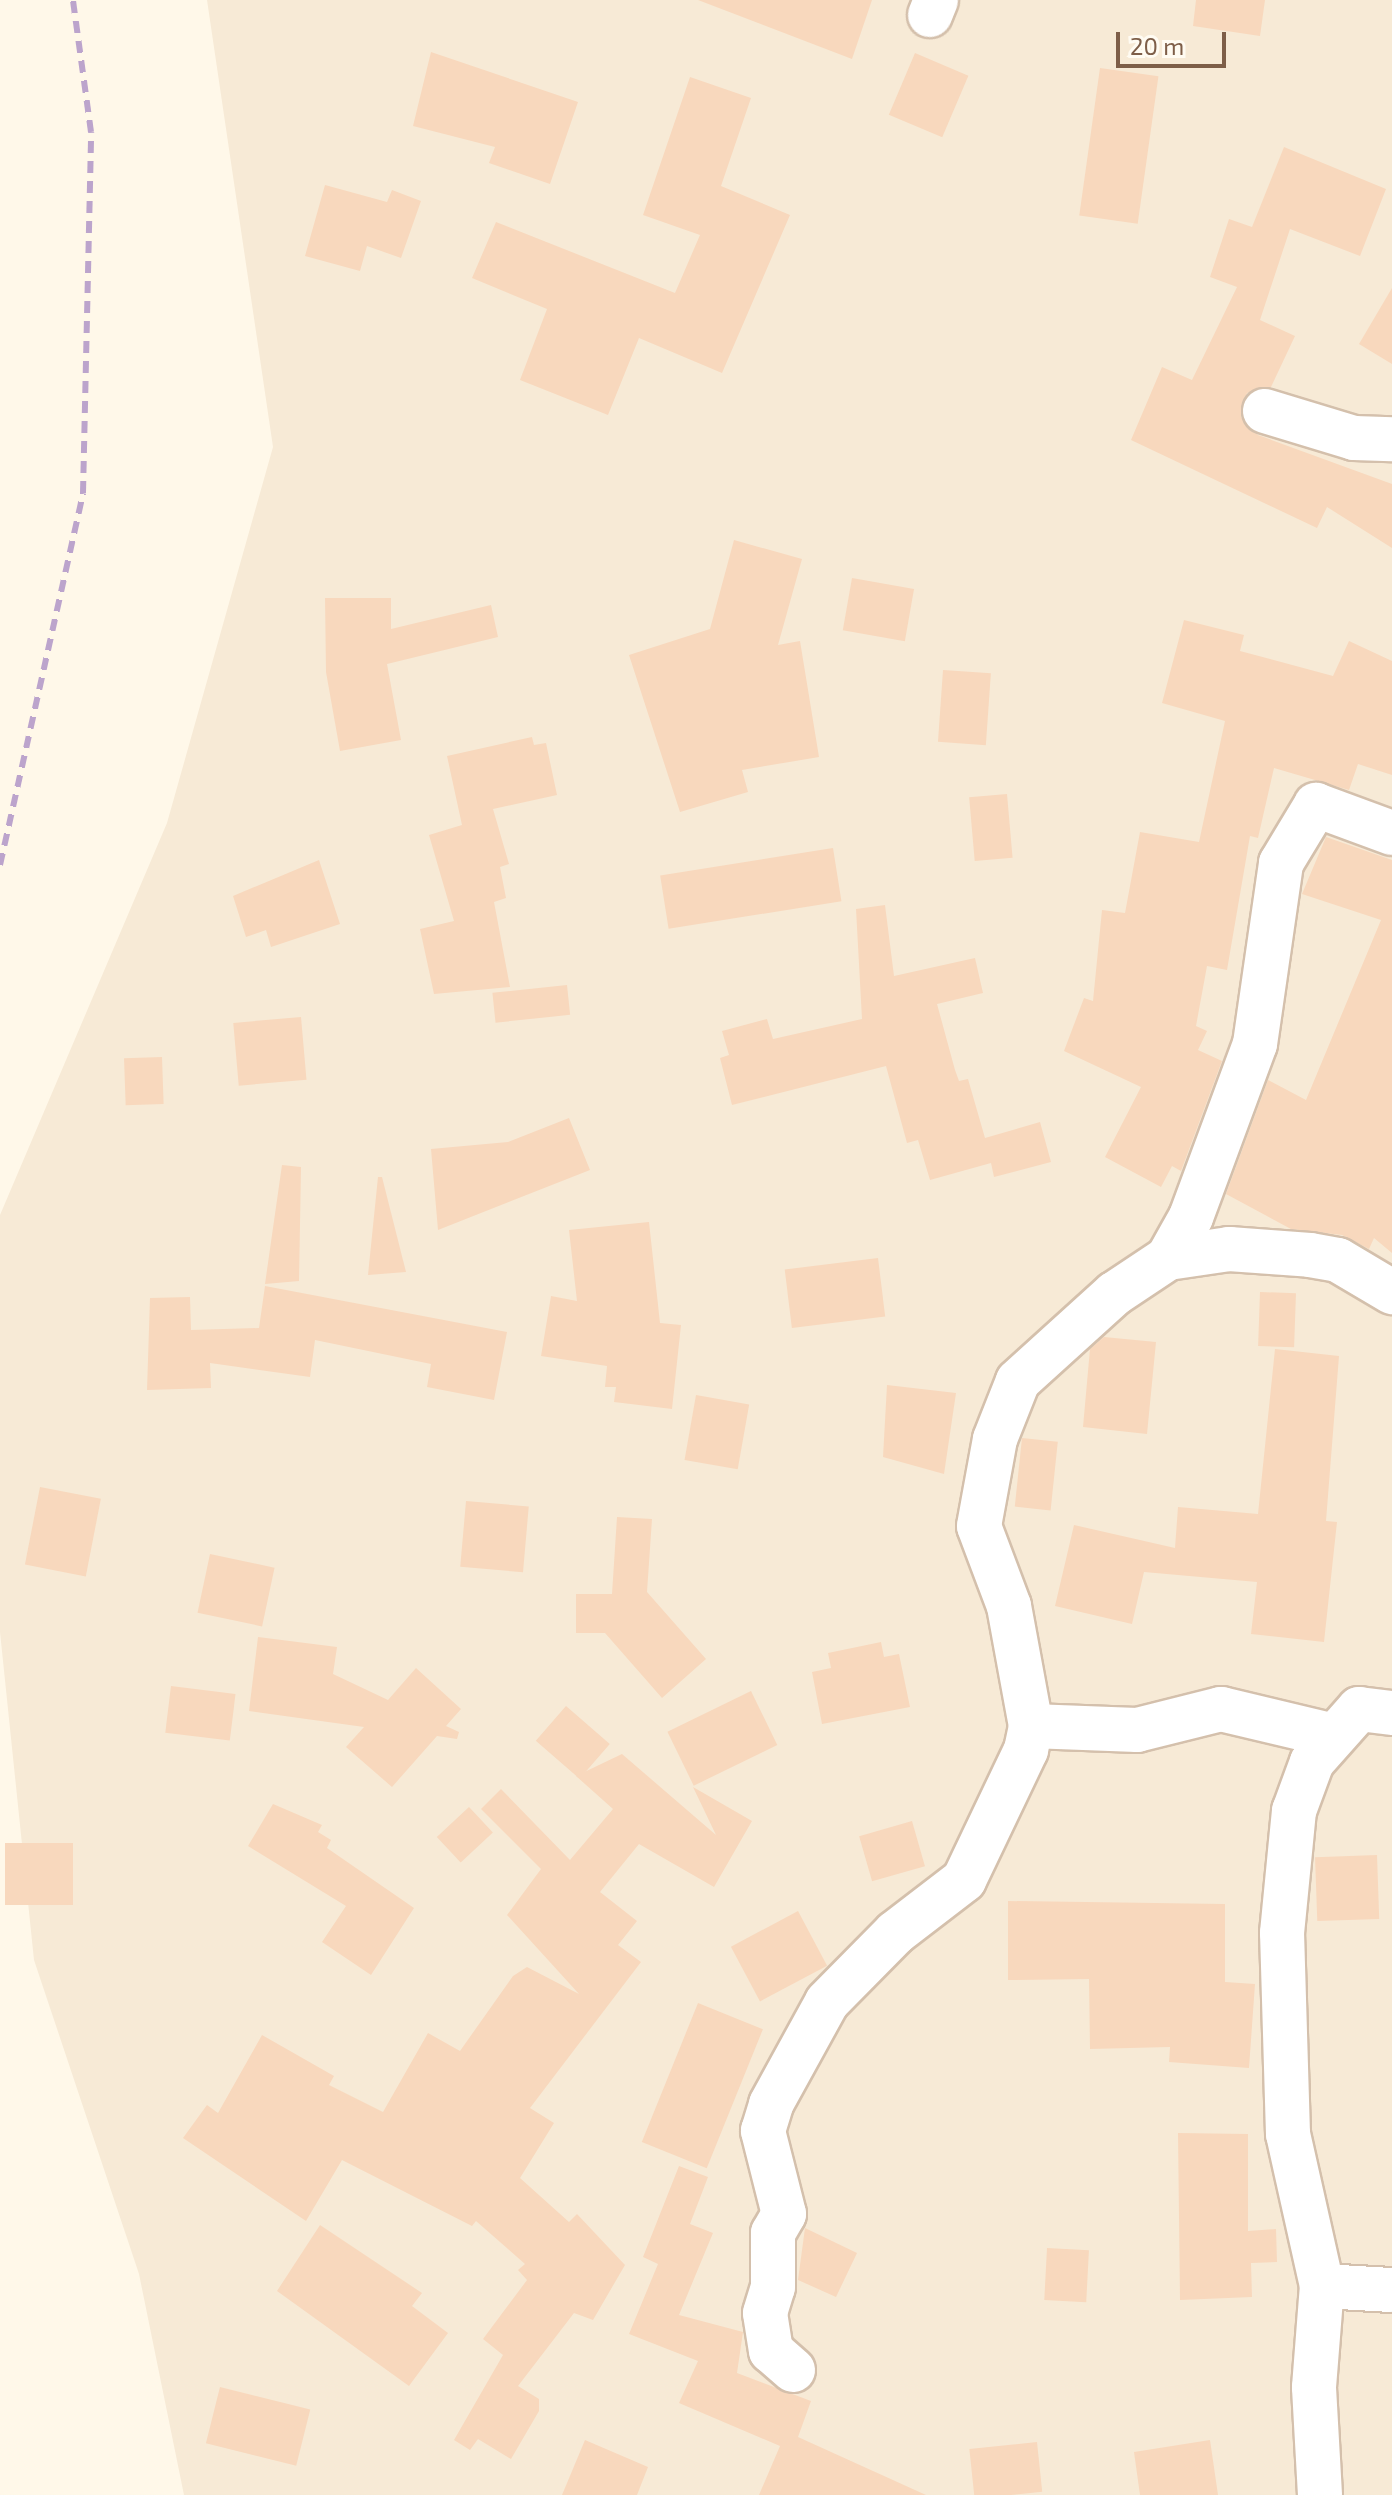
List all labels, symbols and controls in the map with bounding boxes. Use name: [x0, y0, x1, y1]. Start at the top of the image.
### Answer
scale bar: [1120, 16, 1230, 66]
text: 20 m: [1130, 31, 1184, 60]

